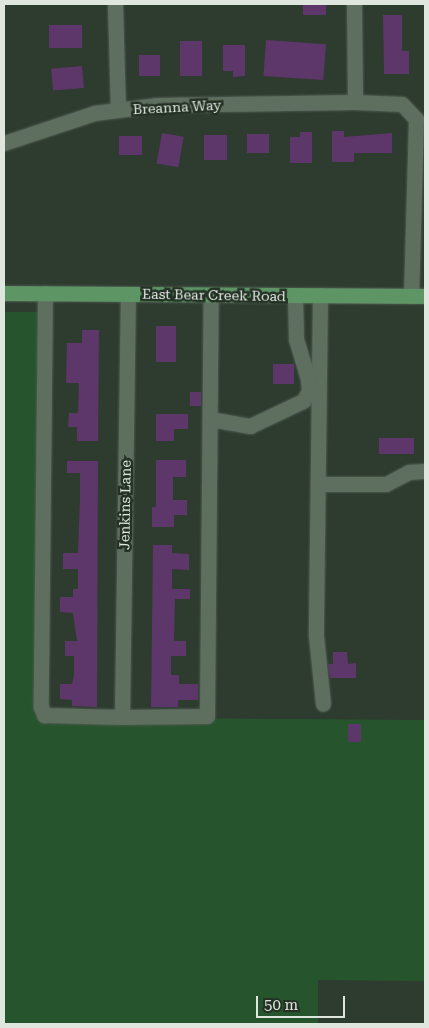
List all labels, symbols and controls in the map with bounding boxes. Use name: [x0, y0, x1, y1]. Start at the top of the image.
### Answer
street label: Breanna Way: [132, 96, 222, 118]
street label: East Bear Creek Road: [142, 285, 286, 305]
street label: Jenkins Lane: [116, 460, 134, 550]
scale bar: [259, 986, 348, 1018]
text: 50 m: [264, 996, 298, 1014]

